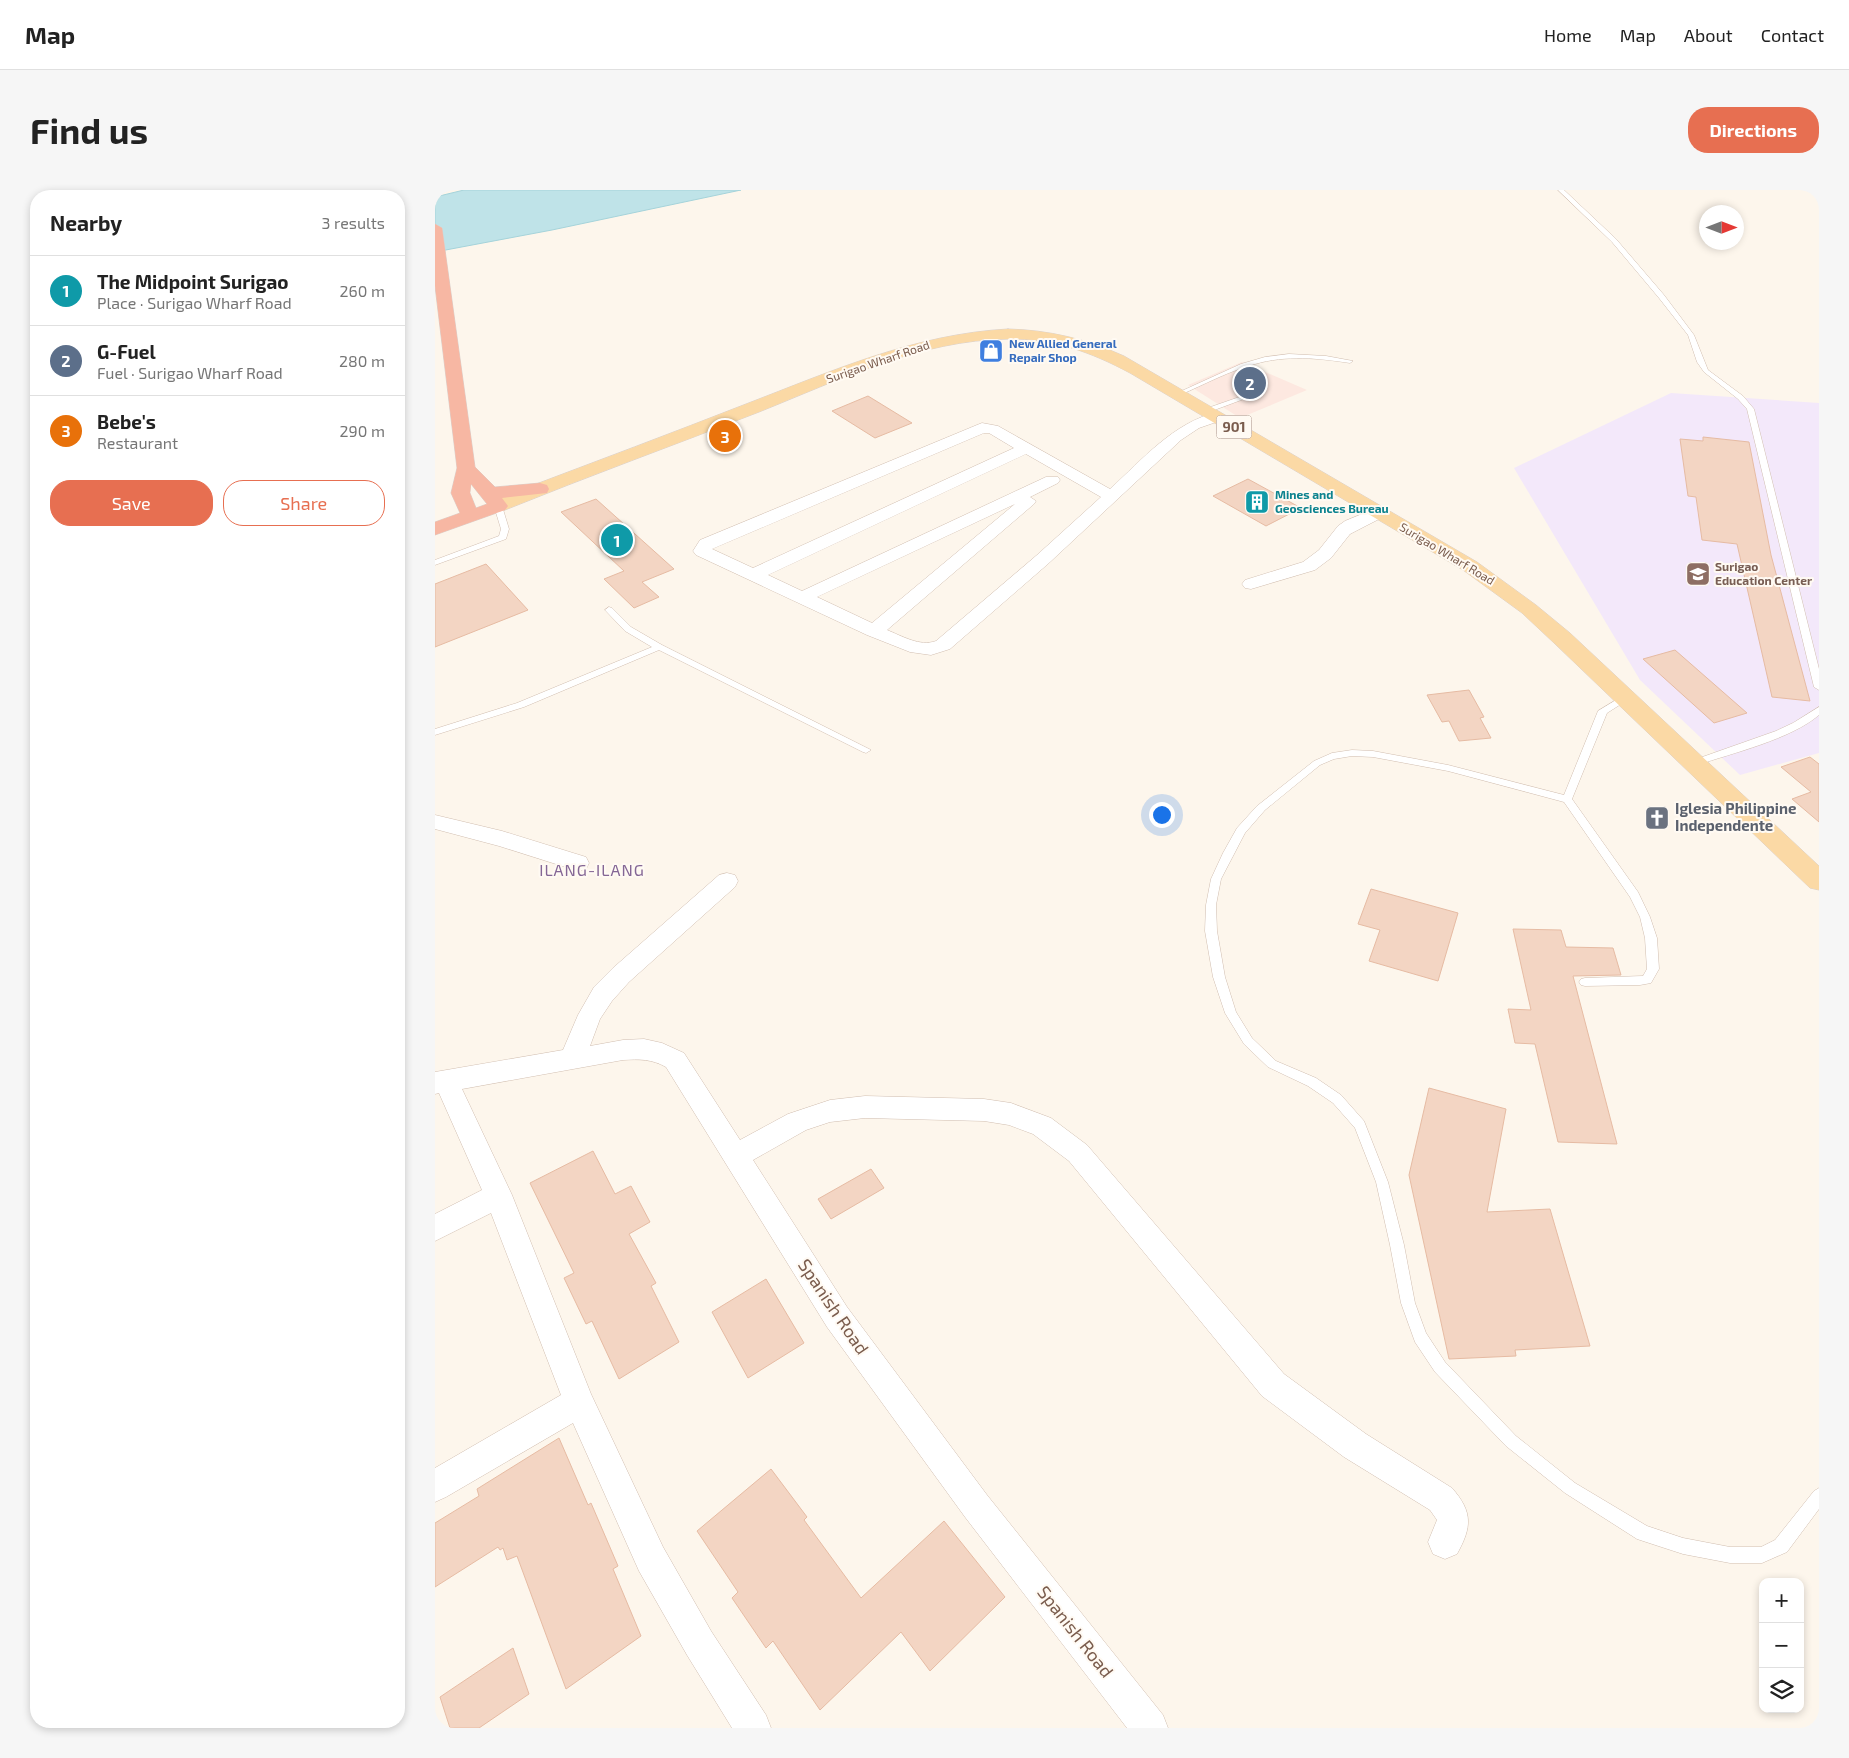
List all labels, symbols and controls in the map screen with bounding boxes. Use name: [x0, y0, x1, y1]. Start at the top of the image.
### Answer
text: Map: [25, 20, 75, 49]
text: Home: [1544, 24, 1592, 46]
text: Map: [1620, 24, 1656, 46]
text: About: [1684, 24, 1733, 46]
text: Contact: [1761, 24, 1824, 46]
button: Directions: [1688, 107, 1819, 153]
text: Find us: [30, 109, 148, 151]
north arrow: [1699, 205, 1744, 250]
text: Nearby: [50, 210, 122, 235]
text: 3 results: [322, 213, 385, 232]
text: The Midpoint Surigao: [97, 270, 289, 293]
text: 1: [63, 281, 69, 300]
text: 260 m: [340, 281, 385, 300]
text: Place · Surigao Wharf Road: [97, 293, 292, 312]
place label: New Allied General Repair Shop: [1009, 336, 1117, 364]
street label: Surigao Wharf Road: [824, 337, 931, 385]
shop icon: New Allied General Repair Shop: [978, 338, 1004, 364]
text: G-Fuel: [97, 340, 156, 363]
text: 2: [61, 351, 71, 370]
text: 280 m: [339, 351, 385, 370]
text: Fuel · Surigao Wharf Road: [97, 363, 283, 382]
pin: 2: [1234, 364, 1266, 402]
text: Bebe's: [97, 410, 156, 433]
road number: 901: [1217, 416, 1251, 438]
pin: 3: [709, 417, 741, 455]
text: 3: [61, 421, 71, 440]
text: 290 m: [340, 421, 385, 440]
text: Restaurant: [97, 433, 178, 452]
button: Save: [50, 480, 213, 526]
button: Share: [223, 480, 385, 526]
place label: Mines and Geosciences Bureau: [1275, 487, 1389, 515]
building icon: Mines and Geosciences Bureau: [1244, 489, 1270, 515]
street label: Surigao Wharf Road: [1397, 519, 1498, 587]
pin: 1: [601, 521, 633, 559]
place label: Surigao Education Center: [1715, 559, 1812, 587]
school or university icon: Surigao Education Center: [1685, 561, 1711, 587]
place label: Iglesia Philippine Independente: [1675, 799, 1796, 834]
your location: [1149, 802, 1175, 828]
church icon: Iglesia Philippine Independente: [1644, 805, 1670, 831]
district label: ILANG-ILANG: [539, 860, 645, 879]
street label: Spanish Road: [794, 1255, 874, 1358]
map controls: [1759, 1578, 1804, 1713]
button: +: [1759, 1578, 1804, 1623]
street label: Spanish Road: [1033, 1581, 1118, 1682]
button: −: [1759, 1623, 1804, 1668]
button: layers: [1759, 1668, 1804, 1713]

